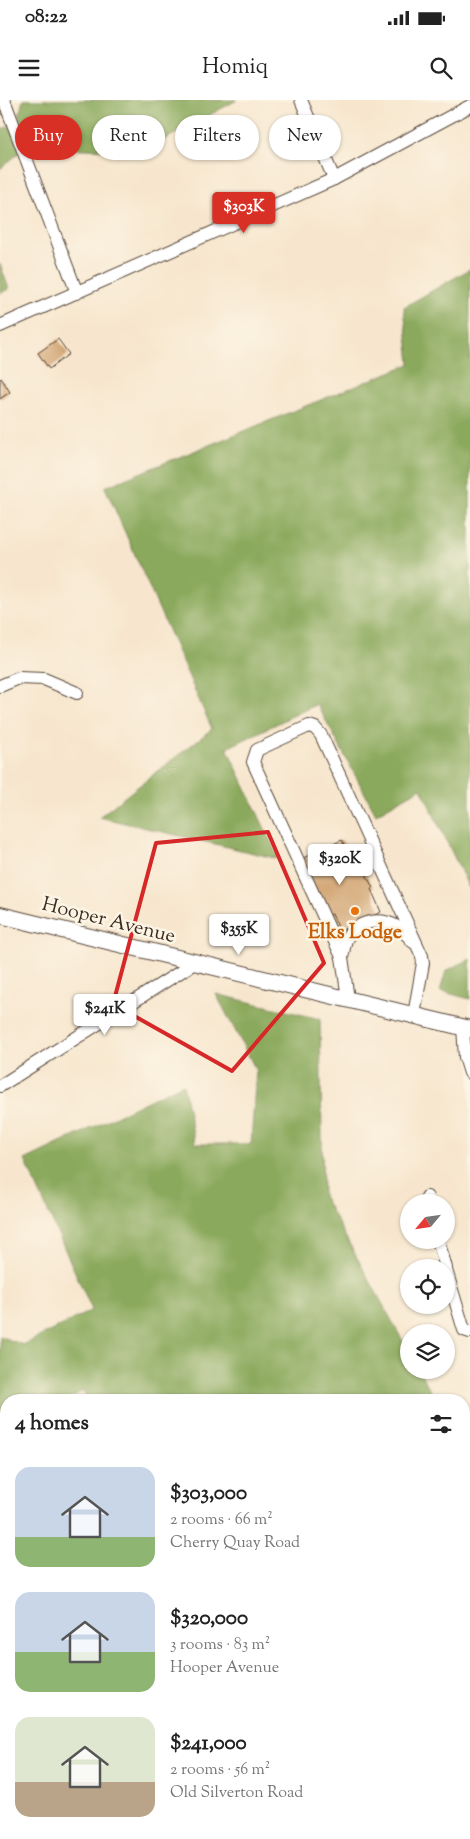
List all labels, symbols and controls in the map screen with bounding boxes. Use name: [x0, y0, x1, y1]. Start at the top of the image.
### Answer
text: 08:22: [25, 4, 67, 31]
text: Homiq: [202, 52, 268, 84]
icon: menu: [15, 54, 43, 82]
icon: search: [427, 54, 455, 82]
chip: Buy: [15, 115, 82, 160]
chip: Rent: [92, 115, 165, 160]
chip: Filters: [175, 115, 259, 160]
chip: New: [269, 115, 341, 160]
pin: $303K: [209, 192, 279, 234]
text: $303K: [223, 196, 265, 219]
pin: $320K: [305, 844, 375, 886]
text: $320K: [319, 848, 361, 871]
street label: Hooper Avenue: [39, 891, 178, 952]
marker: Elks Lodge: [349, 905, 361, 917]
pin: $355K: [204, 914, 274, 956]
text: $355K: [220, 918, 258, 941]
place label: Elks Lodge: [308, 919, 402, 948]
pin: $241K: [70, 994, 140, 1036]
text: $241K: [84, 998, 126, 1021]
north arrow: [400, 1194, 455, 1249]
map controls: [400, 1194, 455, 1379]
button: locate: [400, 1259, 455, 1314]
button: layers: [400, 1324, 455, 1379]
text: 4 homes: [15, 1409, 89, 1439]
icon: filters: [427, 1410, 455, 1438]
text: $303,000: [170, 1479, 247, 1509]
icon: home: [55, 1487, 115, 1547]
text: 2 rooms · 66 m²: [170, 1509, 273, 1532]
text: Cherry Quay Road: [170, 1532, 300, 1555]
text: $320,000: [170, 1604, 248, 1634]
icon: home: [55, 1612, 115, 1672]
text: 3 rooms · 83 m²: [170, 1634, 270, 1657]
text: Hooper Avenue: [170, 1657, 279, 1680]
text: $241,000: [170, 1729, 247, 1759]
icon: home: [55, 1737, 115, 1797]
text: 2 rooms · 56 m²: [170, 1759, 270, 1782]
text: Old Silverton Road: [170, 1782, 303, 1805]

